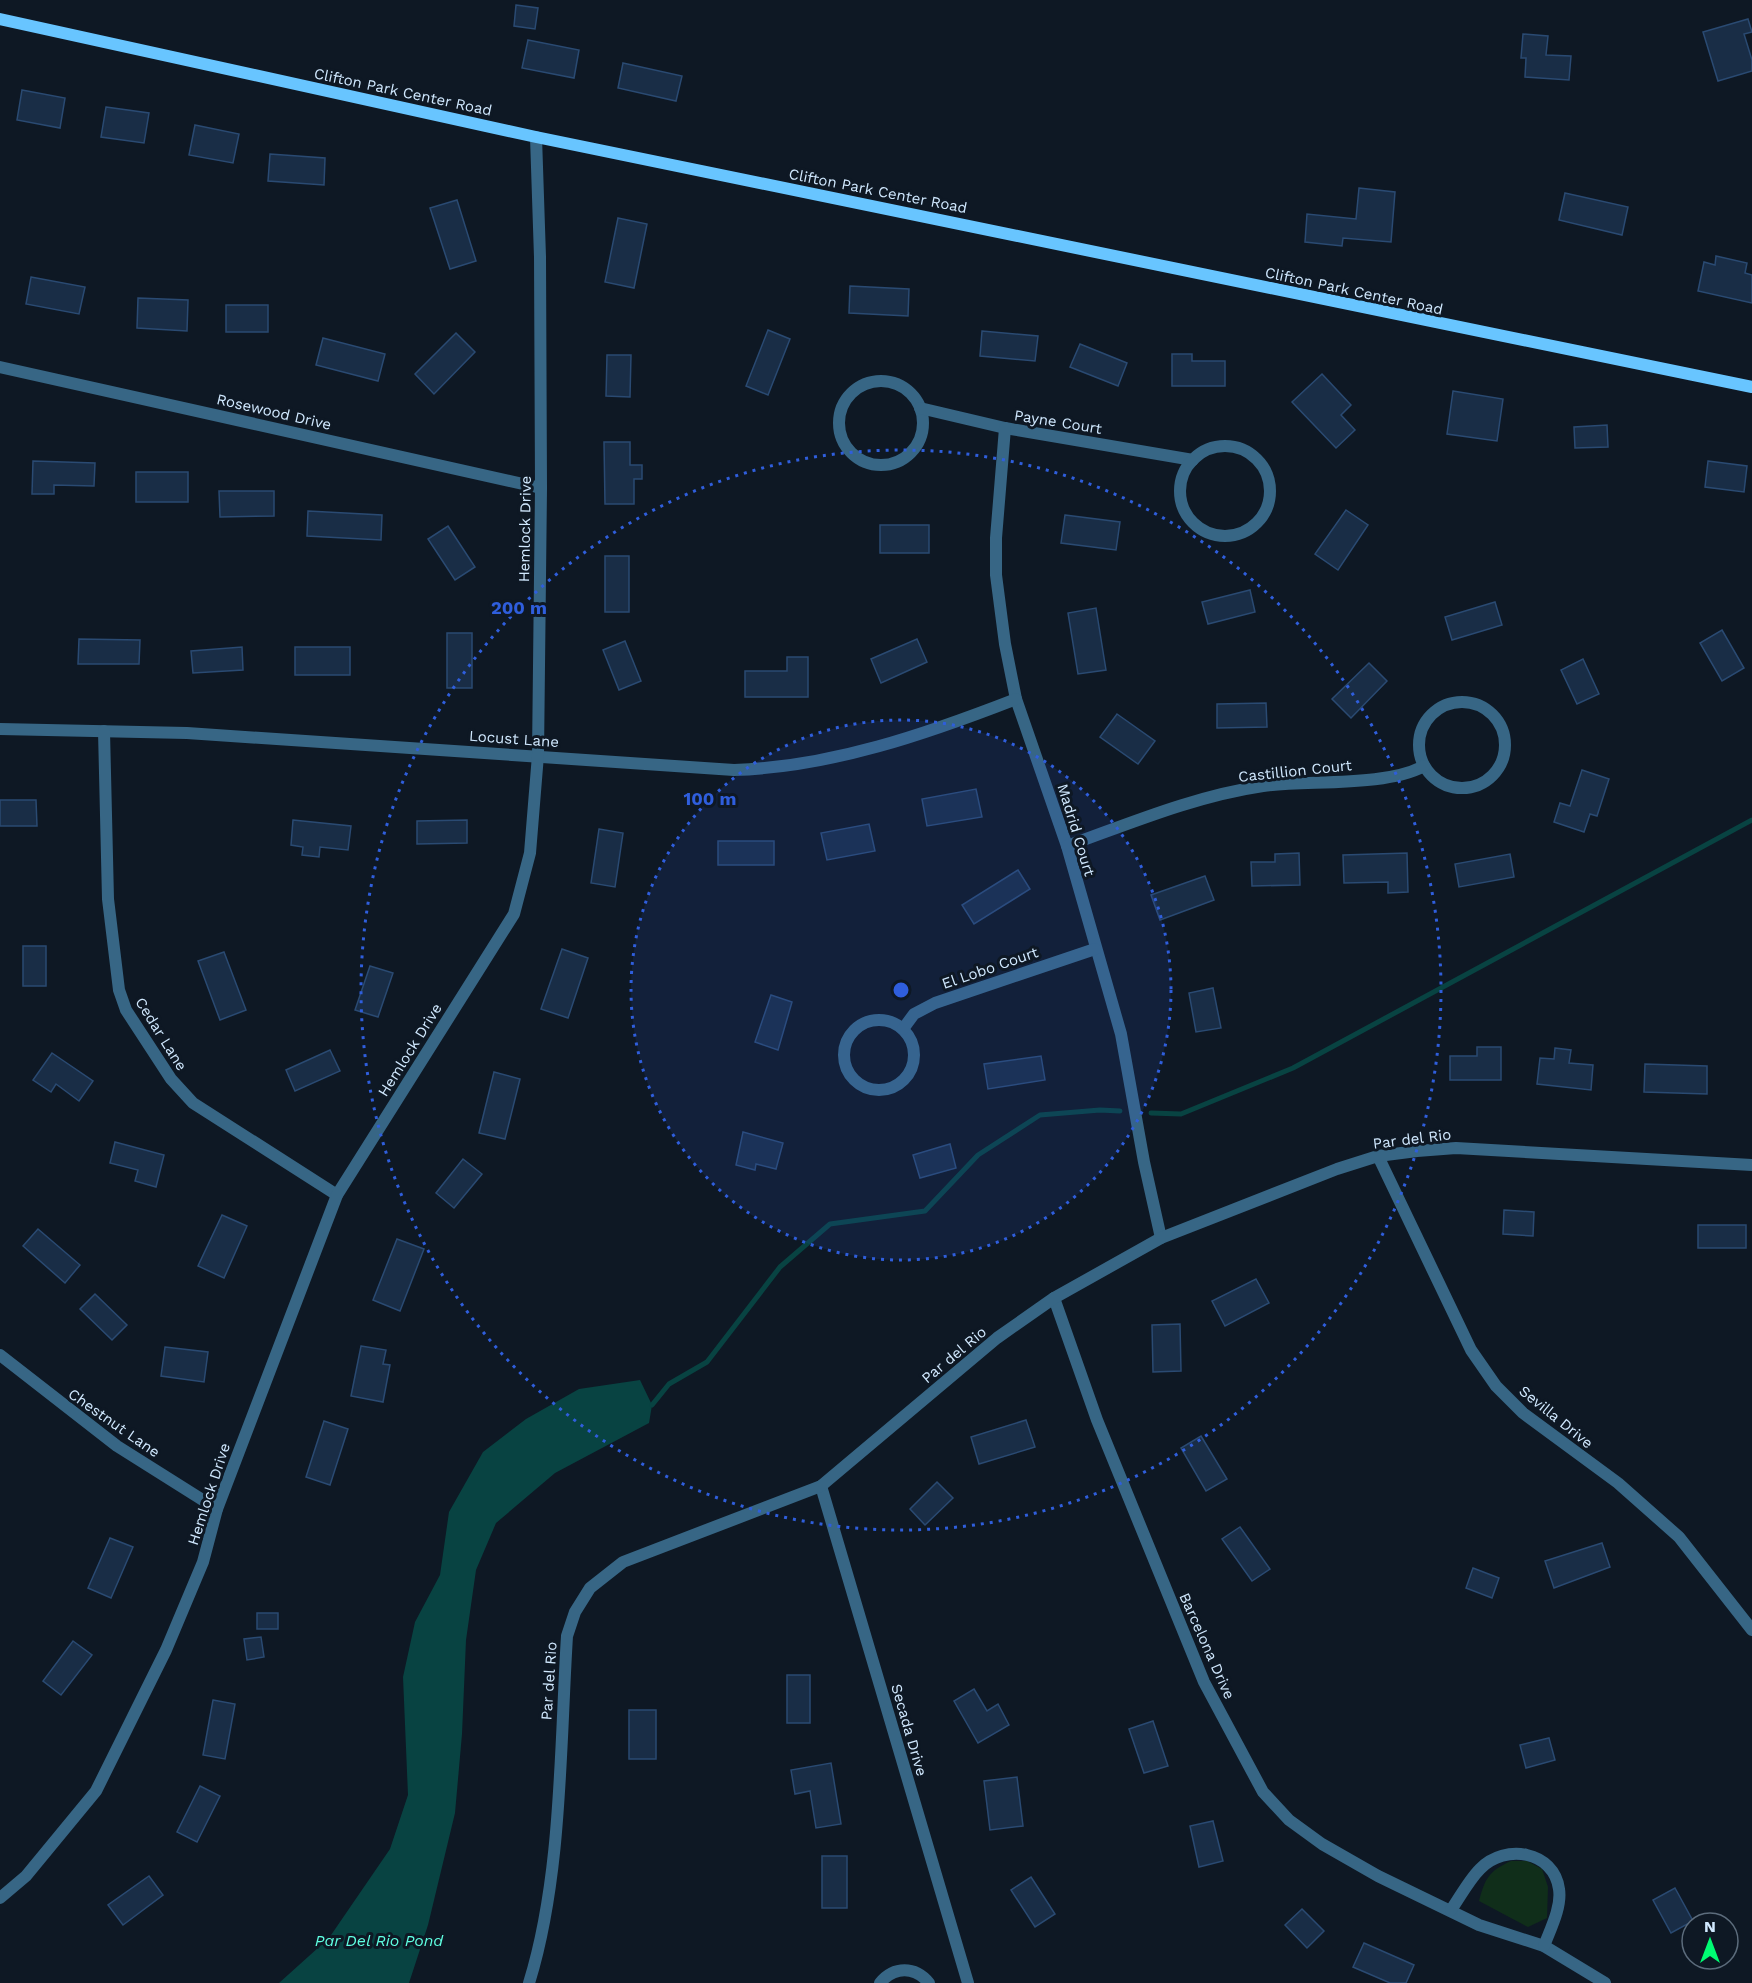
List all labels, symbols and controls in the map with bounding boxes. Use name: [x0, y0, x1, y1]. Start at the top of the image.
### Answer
street label: Clifton Park Center Road: [312, 64, 494, 120]
street label: Clifton Park Center Road: [787, 165, 969, 217]
street label: Clifton Park Center Road: [1263, 263, 1445, 319]
street label: Rosewood Drive: [215, 390, 333, 434]
street label: Payne Court: [1013, 406, 1104, 438]
street label: Hemlock Drive: [515, 476, 535, 582]
text: 200 m: [491, 597, 547, 618]
street label: Locust Lane: [468, 727, 560, 751]
street label: Castillion Court: [1237, 756, 1353, 786]
street label: Madrid Court: [1053, 782, 1099, 879]
text: 100 m: [683, 788, 737, 809]
street label: El Lobo Court: [940, 943, 1041, 993]
centre of rings: [891, 980, 911, 1000]
street label: Cedar Lane: [131, 994, 191, 1074]
street label: Hemlock Drive: [374, 1000, 446, 1100]
street label: Par del Rio: [1372, 1125, 1452, 1153]
street label: Par del Rio: [918, 1323, 990, 1387]
street label: Sevilla Drive: [1516, 1382, 1596, 1452]
street label: Chestnut Lane: [65, 1385, 163, 1461]
street label: Hemlock Drive: [184, 1441, 234, 1547]
street label: Barcelona Drive: [1175, 1590, 1239, 1702]
street label: Par del Rio: [537, 1641, 561, 1721]
street label: Secada Drive: [887, 1682, 931, 1778]
north arrow: [1680, 1911, 1740, 1971]
text: N: [1704, 1917, 1716, 1936]
water label: Par Del Rio Pond: [315, 1931, 444, 1950]

